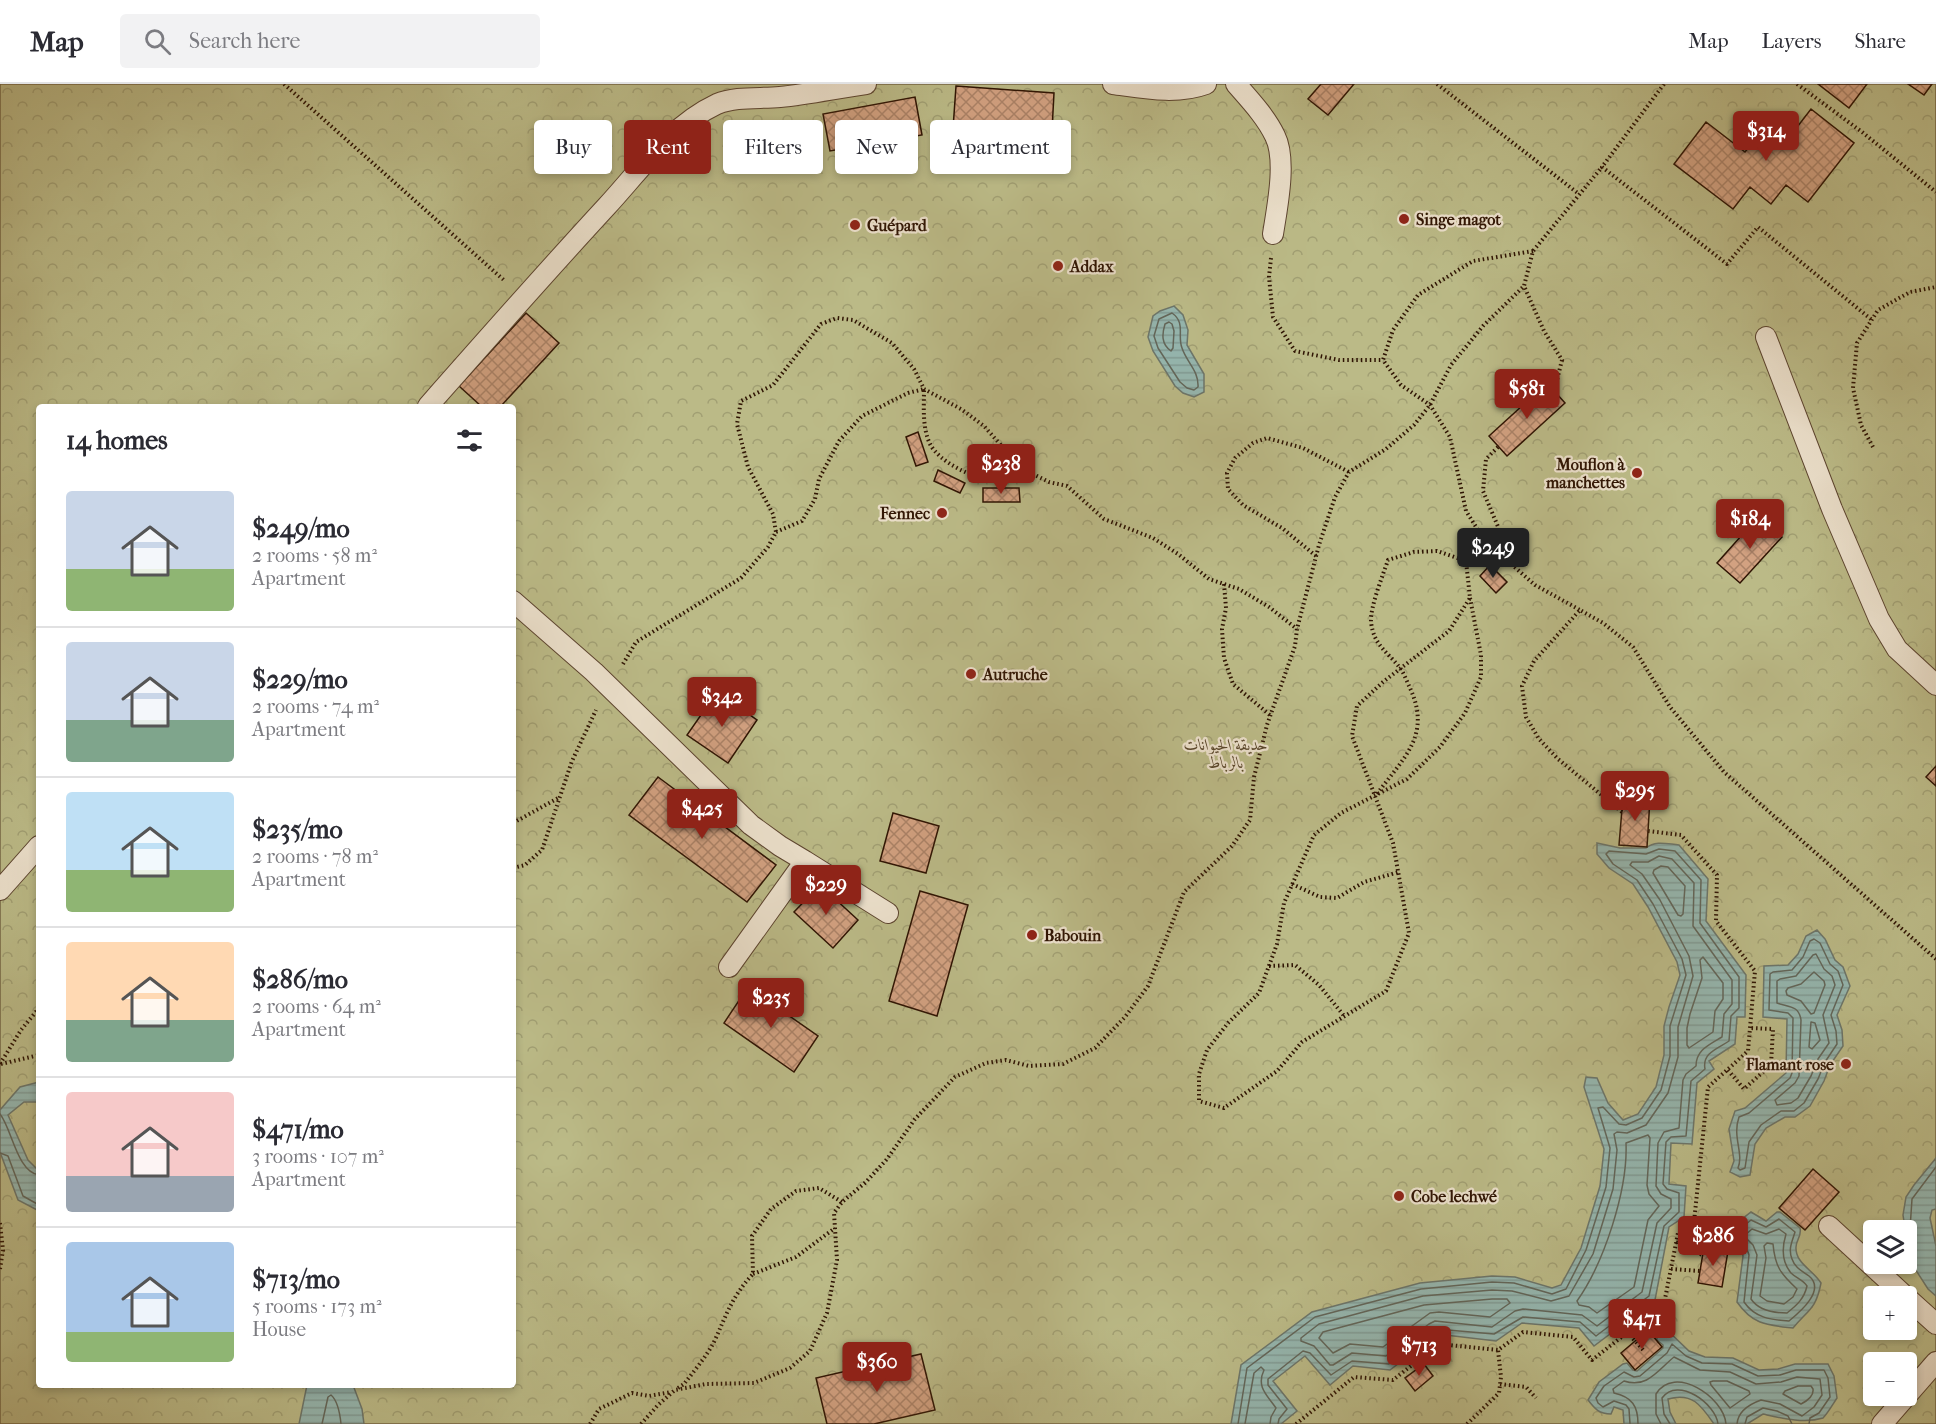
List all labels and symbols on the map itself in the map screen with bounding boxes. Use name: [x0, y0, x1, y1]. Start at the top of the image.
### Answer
pin: $314: [1730, 111, 1802, 162]
place label: Singe magot: [1416, 210, 1501, 230]
marker: Singe magot: [1397, 212, 1411, 226]
place label: Guépard: [867, 216, 928, 236]
marker: Guépard: [848, 218, 862, 232]
place label: Addax: [1069, 257, 1114, 276]
marker: Addax: [1051, 259, 1065, 273]
pin: $581: [1491, 369, 1563, 420]
pin: $238: [965, 444, 1037, 495]
place label: Mouflon à manchettes: [1545, 455, 1626, 492]
marker: Mouflon à manchettes: [1630, 466, 1644, 480]
pin: $184: [1714, 499, 1786, 550]
place label: Fennec: [879, 504, 930, 523]
marker: Fennec: [935, 506, 949, 520]
pin: $249: [1457, 528, 1529, 579]
place label: Autruche: [982, 665, 1048, 684]
marker: Autruche: [964, 667, 978, 681]
pin: $342: [686, 677, 758, 728]
park label: حديقة الحيوانات بالرباط: [1184, 735, 1268, 772]
pin: $295: [1599, 771, 1671, 822]
pin: $425: [666, 789, 738, 840]
pin: $229: [790, 865, 862, 916]
place label: Babouin: [1044, 926, 1102, 945]
marker: Babouin: [1025, 928, 1039, 942]
pin: $235: [735, 978, 807, 1029]
place label: Flamant rose: [1745, 1055, 1834, 1074]
marker: Flamant rose: [1839, 1057, 1853, 1071]
place label: Cobe lechwé: [1411, 1187, 1497, 1206]
marker: Cobe lechwé: [1392, 1189, 1406, 1203]
pin: $286: [1677, 1216, 1749, 1267]
pin: $471: [1606, 1299, 1678, 1350]
pin: $713: [1383, 1326, 1455, 1377]
pin: $360: [841, 1342, 913, 1393]

